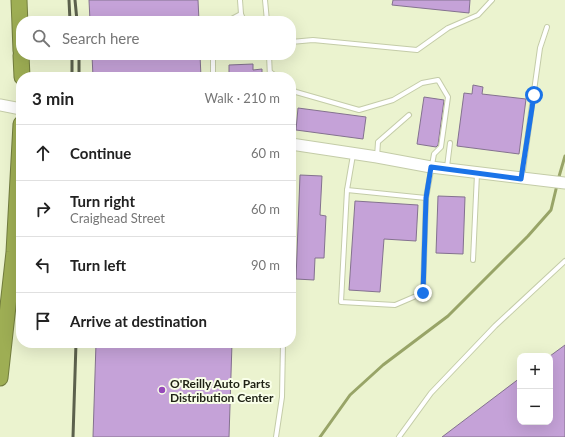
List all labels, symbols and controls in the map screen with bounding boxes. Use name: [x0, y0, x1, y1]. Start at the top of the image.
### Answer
search box: [16, 16, 296, 60]
icon: search: [30, 27, 52, 49]
text: Search here: [62, 29, 139, 47]
route start: [525, 86, 543, 104]
text: 3 min: [32, 88, 74, 109]
text: Walk · 210 m: [204, 90, 280, 106]
icon: ahead: [32, 142, 54, 164]
text: Continue: [70, 144, 131, 162]
text: 60 m: [251, 145, 280, 161]
text: Turn right: [70, 192, 135, 210]
icon: right: [32, 198, 54, 220]
text: 60 m: [251, 201, 280, 217]
text: Craighead Street: [70, 210, 165, 226]
icon: left: [32, 254, 54, 276]
text: Turn left: [70, 256, 126, 274]
text: 90 m: [251, 257, 280, 273]
route end: [414, 284, 432, 302]
icon: arrive: [32, 310, 54, 332]
text: Arrive at destination: [70, 312, 207, 330]
map controls: [517, 353, 553, 425]
button: +: [517, 353, 553, 389]
place label: O'Reilly Auto Parts Distribution Center: [170, 376, 274, 405]
marker: O'Reilly Auto Parts Distribution Center: [157, 385, 167, 395]
button: −: [517, 389, 553, 425]

